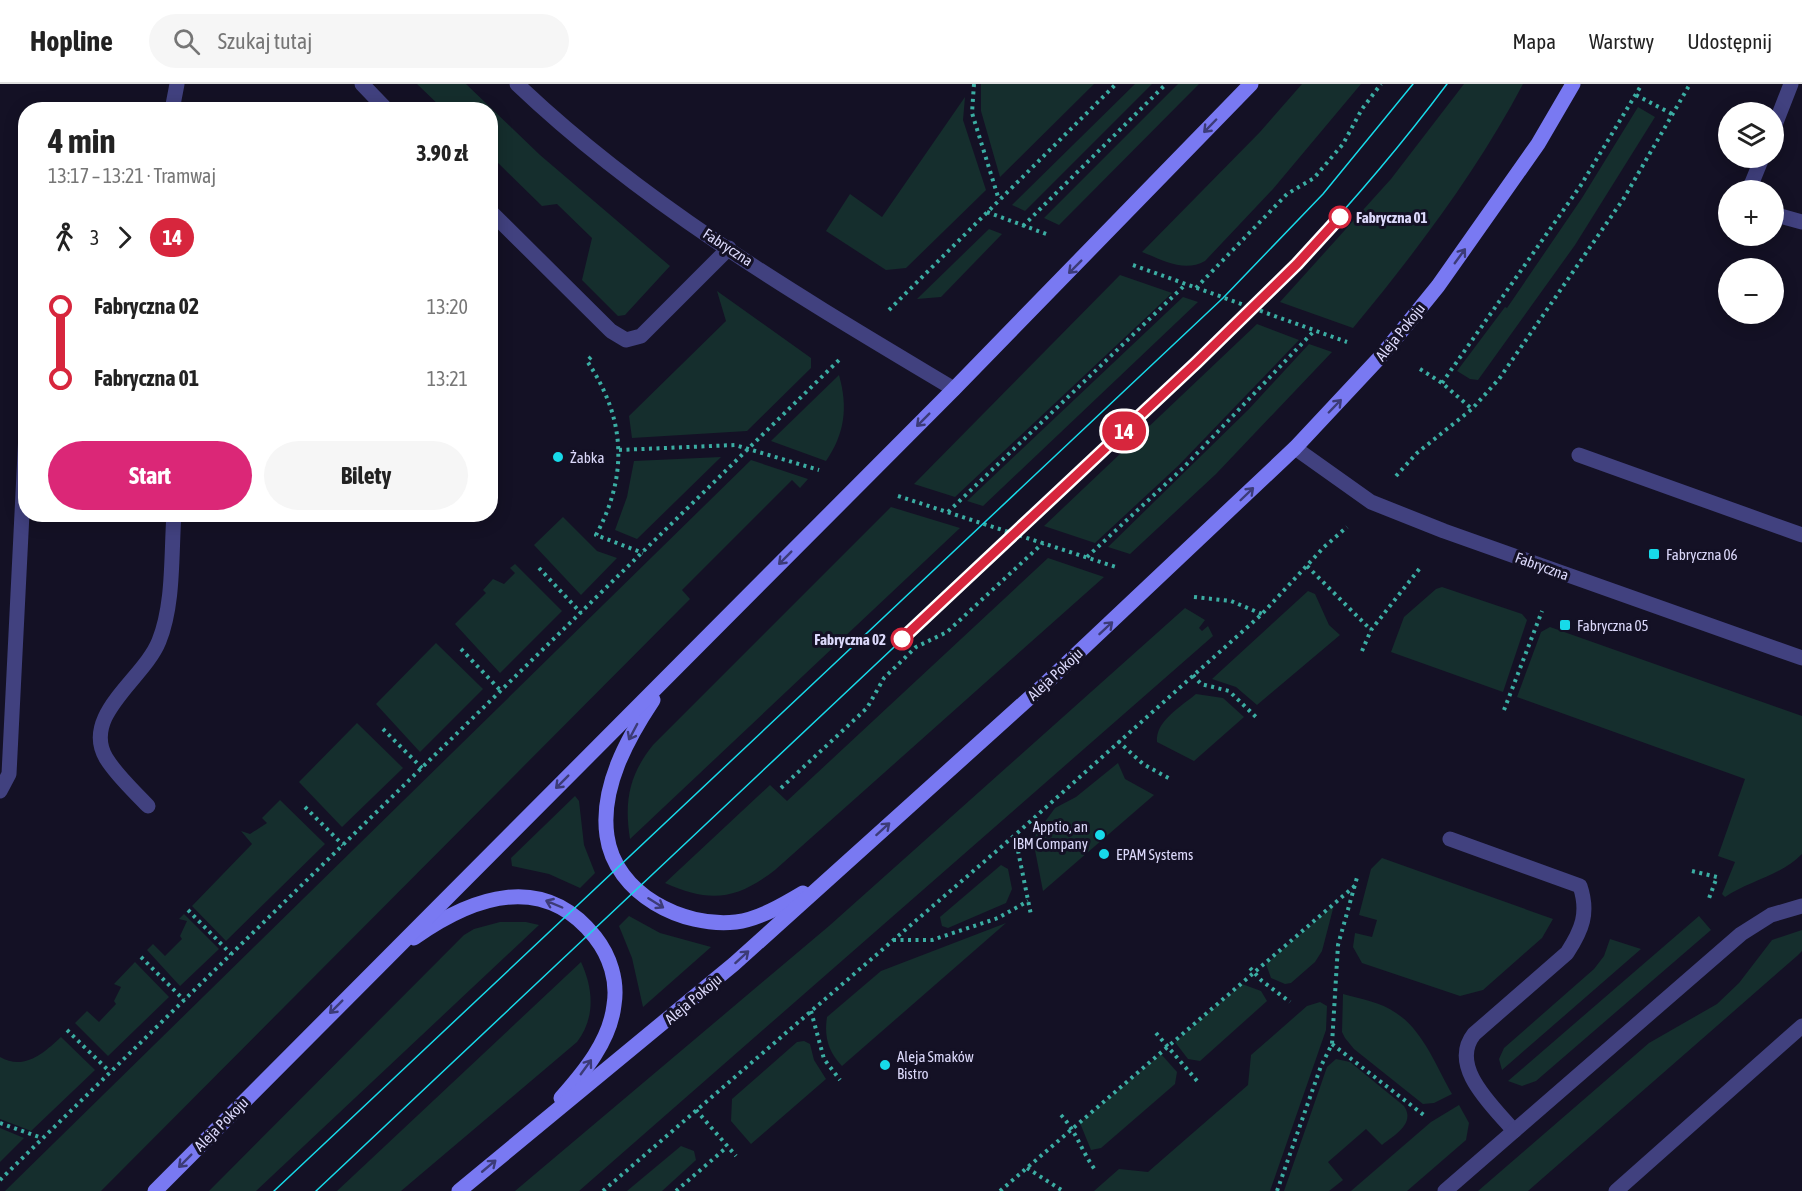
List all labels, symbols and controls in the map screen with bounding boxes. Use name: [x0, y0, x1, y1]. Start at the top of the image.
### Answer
search box: [149, 14, 569, 68]
text: Hopline: [30, 25, 113, 57]
icon: search: [170, 25, 203, 58]
text: Szukaj tutaj: [218, 28, 312, 54]
text: Mapa: [1512, 29, 1556, 53]
text: Warstwy: [1589, 29, 1654, 53]
text: Udostępnij: [1687, 29, 1772, 53]
map controls: [1718, 102, 1784, 324]
button: layers: [1718, 102, 1784, 168]
one-way arrow: [1203, 119, 1217, 134]
text: 4 min: [48, 122, 115, 160]
text: 3.90 zł: [416, 140, 468, 166]
text: 13:17 – 13:21 · Tramwaj: [48, 164, 216, 187]
button: +: [1718, 180, 1784, 246]
marker: Fabryczna 01: [1329, 206, 1351, 228]
place label: Fabryczna 01: [1356, 209, 1428, 226]
icon: walk: [48, 221, 81, 254]
icon: forward: [108, 221, 141, 254]
text: 14: [162, 225, 182, 249]
street label: Fabryczna: [700, 225, 756, 269]
text: 3: [90, 226, 99, 249]
one-way arrow: [1454, 249, 1466, 265]
button: −: [1718, 258, 1784, 324]
one-way arrow: [1068, 259, 1082, 274]
text: Fabryczna 02: [94, 293, 199, 319]
text: 13:20: [427, 295, 468, 318]
street label: Aleja Pokoju: [1372, 300, 1428, 364]
text: Fabryczna 01: [94, 365, 199, 391]
text: 13:21: [427, 367, 468, 390]
one-way arrow: [1328, 399, 1342, 414]
line badge: 14: [1097, 412, 1151, 450]
one-way arrow: [916, 413, 931, 428]
text: 14: [1114, 419, 1134, 443]
button: Start: [48, 441, 252, 510]
button: Bilety: [264, 441, 468, 510]
place label: Żabka: [570, 449, 604, 466]
marker: Żabka: [551, 450, 565, 464]
one-way arrow: [1240, 486, 1255, 501]
place label: Fabryczna 06: [1666, 546, 1738, 563]
marker: Fabryczna 06: [1647, 547, 1661, 561]
street label: Fabryczna: [1513, 549, 1571, 583]
one-way arrow: [778, 551, 793, 566]
place label: Fabryczna 05: [1577, 617, 1649, 634]
marker: Fabryczna 05: [1558, 618, 1572, 632]
one-way arrow: [1098, 620, 1113, 635]
marker: Fabryczna 02: [891, 628, 913, 650]
place label: Fabryczna 02: [814, 631, 886, 648]
street label: Aleja Pokoju: [1024, 644, 1086, 704]
one-way arrow: [627, 723, 639, 740]
one-way arrow: [554, 774, 569, 789]
place label: Apptio, an IBM Company: [1013, 818, 1088, 852]
one-way arrow: [875, 822, 890, 836]
marker: Apptio, an IBM Company: [1093, 828, 1107, 842]
place label: EPAM Systems: [1116, 846, 1193, 863]
marker: EPAM Systems: [1097, 847, 1111, 861]
one-way arrow: [647, 897, 664, 909]
one-way arrow: [546, 898, 564, 909]
one-way arrow: [734, 950, 749, 964]
street label: Aleja Pokoju: [661, 970, 725, 1028]
one-way arrow: [329, 1000, 344, 1015]
place label: Aleja Smaków Bistro: [897, 1048, 974, 1082]
marker: Aleja Smaków Bistro: [878, 1058, 892, 1072]
one-way arrow: [580, 1060, 592, 1076]
street label: Aleja Pokoju: [191, 1094, 251, 1154]
one-way arrow: [177, 1153, 192, 1168]
one-way arrow: [481, 1160, 497, 1173]

